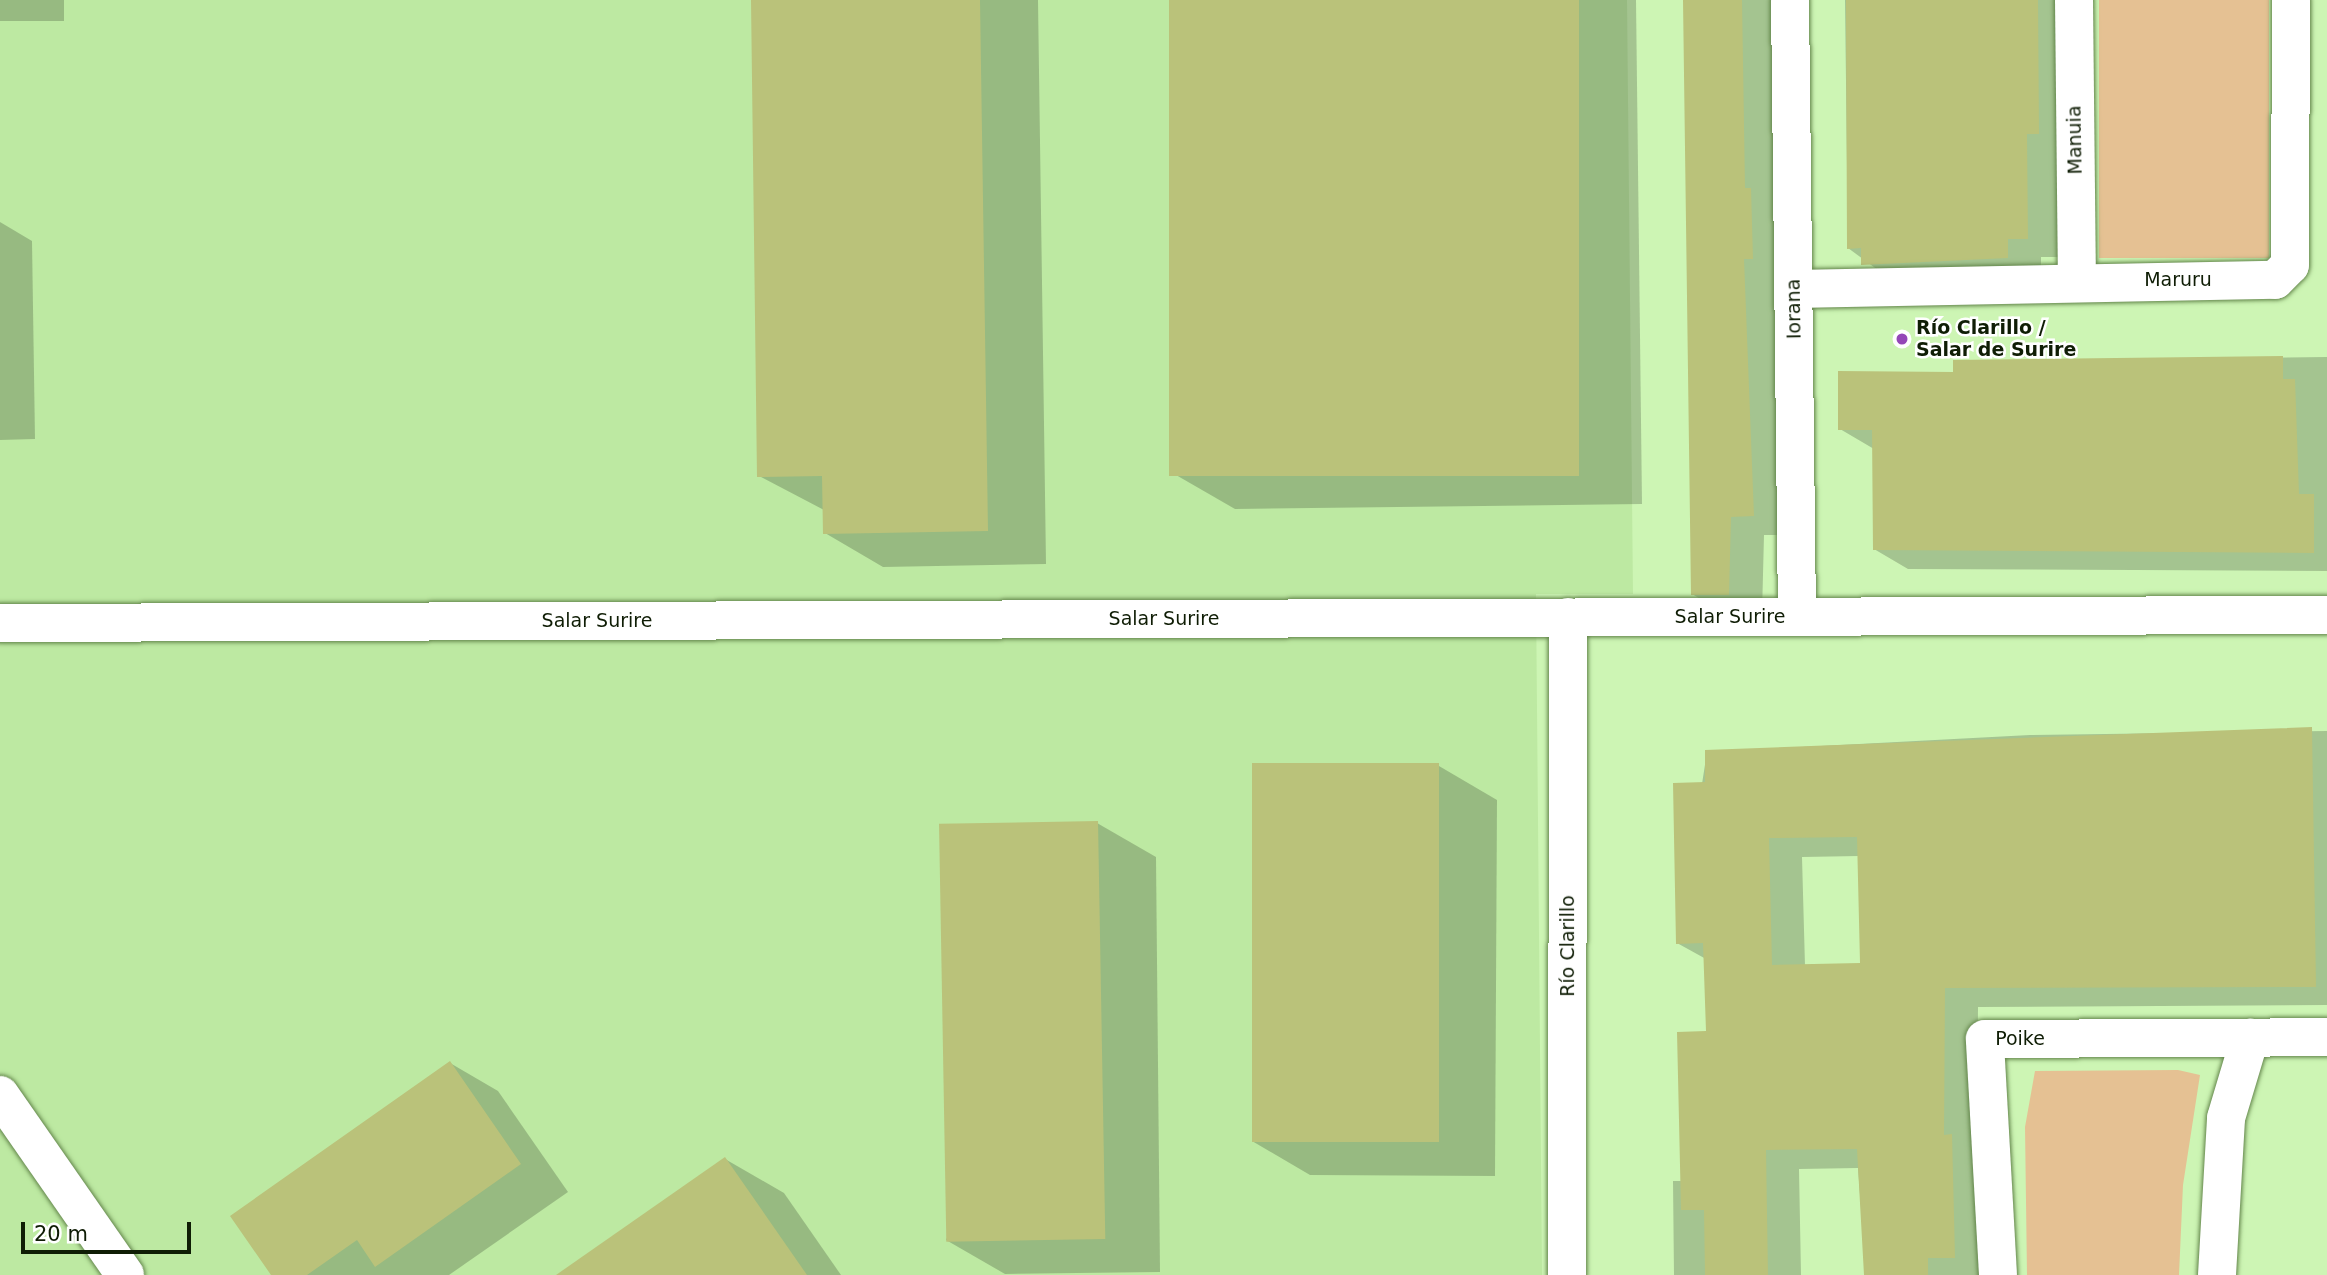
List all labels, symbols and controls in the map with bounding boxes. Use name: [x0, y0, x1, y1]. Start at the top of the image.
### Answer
street label: Manuia: [2063, 105, 2087, 175]
street label: Maruru: [2144, 269, 2212, 291]
street label: Iorana: [1782, 279, 1806, 339]
place label: Río Clarillo / Salar de Surire: [1916, 317, 2076, 361]
marker: Río Clarillo / Salar de Surire: [1894, 331, 1910, 347]
street label: Salar Surire: [1675, 606, 1785, 628]
street label: Salar Surire: [1109, 608, 1219, 630]
street label: Salar Surire: [542, 610, 652, 632]
street label: Río Clarillo: [1557, 895, 1579, 997]
street label: Poike: [1995, 1028, 2045, 1050]
scale bar: [24, 1208, 194, 1252]
text: 20 m: [34, 1222, 88, 1246]

